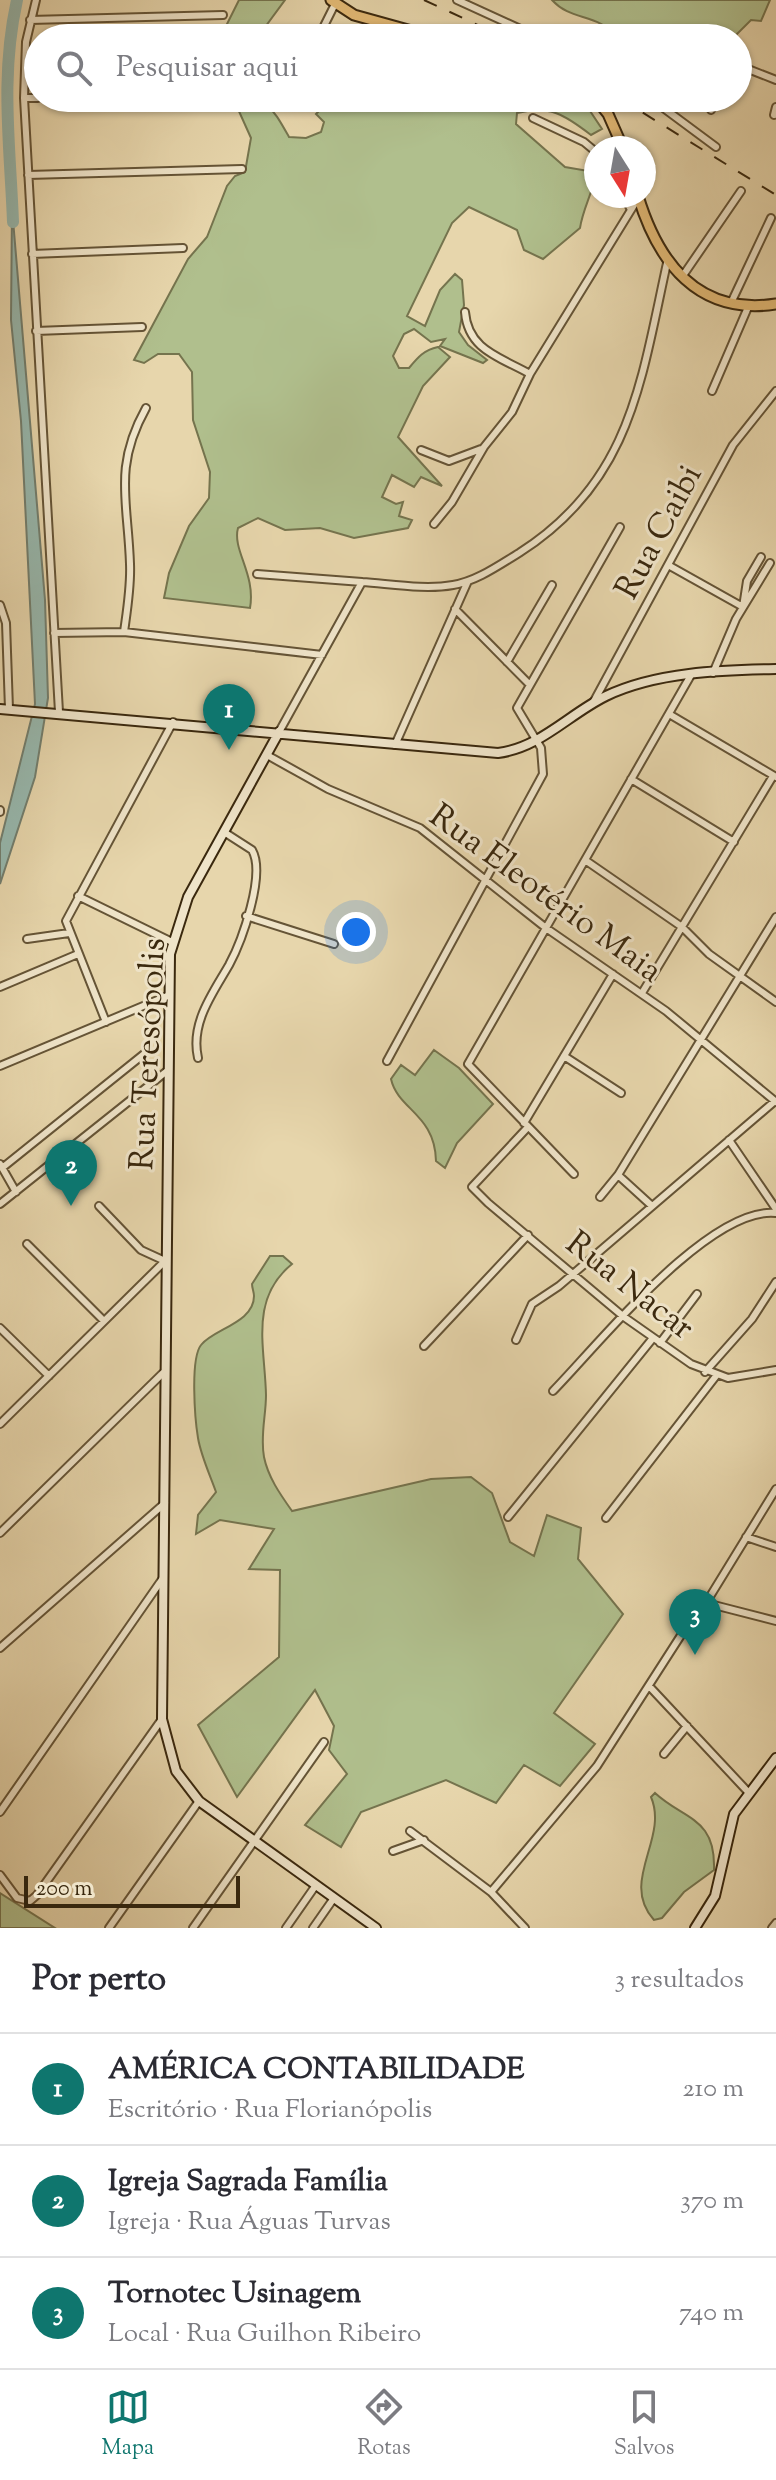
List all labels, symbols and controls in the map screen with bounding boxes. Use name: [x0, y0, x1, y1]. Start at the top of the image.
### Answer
search box: [24, 24, 752, 112]
icon: search: [52, 46, 96, 90]
text: Pesquisar aqui: [116, 47, 298, 90]
north arrow: [584, 136, 656, 208]
street label: Rua Caibi: [604, 457, 716, 609]
pin: 1: [203, 684, 255, 750]
street label: Rua Eleotério Maia: [418, 793, 672, 996]
your location: [336, 912, 376, 952]
street label: Rua Teresópolis: [119, 937, 180, 1172]
pin: 2: [45, 1140, 97, 1206]
street label: Rua Nacar: [554, 1221, 704, 1353]
pin: 3: [669, 1589, 721, 1655]
scale bar: [24, 1872, 240, 1908]
text: 200 m: [36, 1874, 92, 1906]
text: Por perto: [32, 1956, 166, 2005]
text: 3 resultados: [615, 1962, 744, 1999]
text: AMÉRICA CONTABILIDADE: [108, 2049, 524, 2092]
text: 1: [54, 2071, 62, 2108]
text: 210 m: [682, 2071, 744, 2108]
text: Escritório · Rua Florianópolis: [108, 2092, 432, 2129]
text: Igreja Sagrada Família: [108, 2161, 388, 2204]
text: 2: [52, 2183, 64, 2220]
text: 370 m: [680, 2183, 744, 2220]
text: Igreja · Rua Águas Turvas: [108, 2204, 391, 2241]
text: Tornotec Usinagem: [108, 2273, 361, 2316]
text: 3: [53, 2295, 63, 2332]
text: 740 m: [679, 2295, 744, 2332]
text: Local · Rua Guilhon Ribeiro: [108, 2316, 421, 2353]
tab: Mapa: [102, 2385, 154, 2465]
tab: Rotas: [357, 2385, 411, 2465]
tab: Salvos: [614, 2385, 674, 2465]

